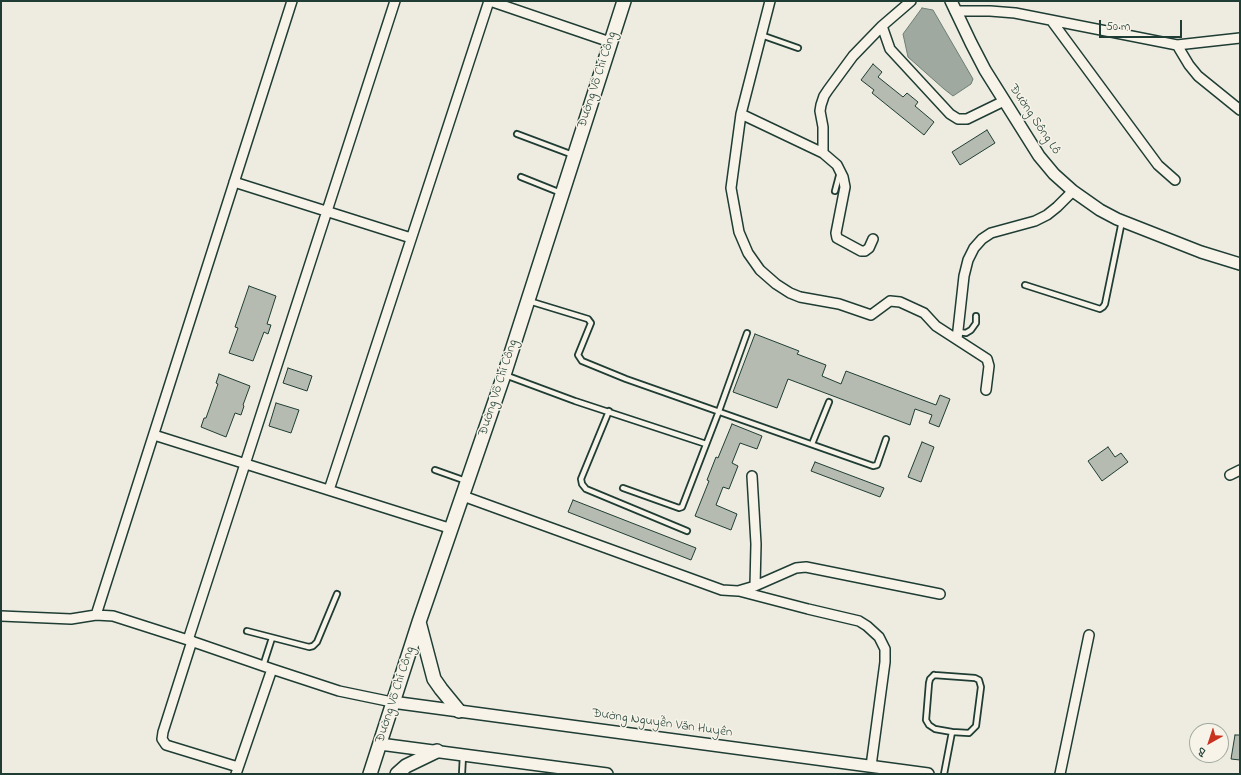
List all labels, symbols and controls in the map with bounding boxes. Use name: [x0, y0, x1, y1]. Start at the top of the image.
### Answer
scale bar: [1101, 12, 1184, 38]
text: 50 m: [1106, 18, 1130, 36]
street label: Đường Võ Chí Công: [575, 30, 621, 130]
street label: Đường Sông Lô: [1005, 82, 1063, 158]
street label: Đường Võ Chí Công: [476, 338, 522, 438]
street label: Đường Võ Chí Công: [373, 645, 419, 745]
street label: Đường Nguyễn Văn Huyên: [591, 706, 733, 742]
north arrow: [1189, 723, 1229, 763]
text: B: [1194, 743, 1210, 760]

